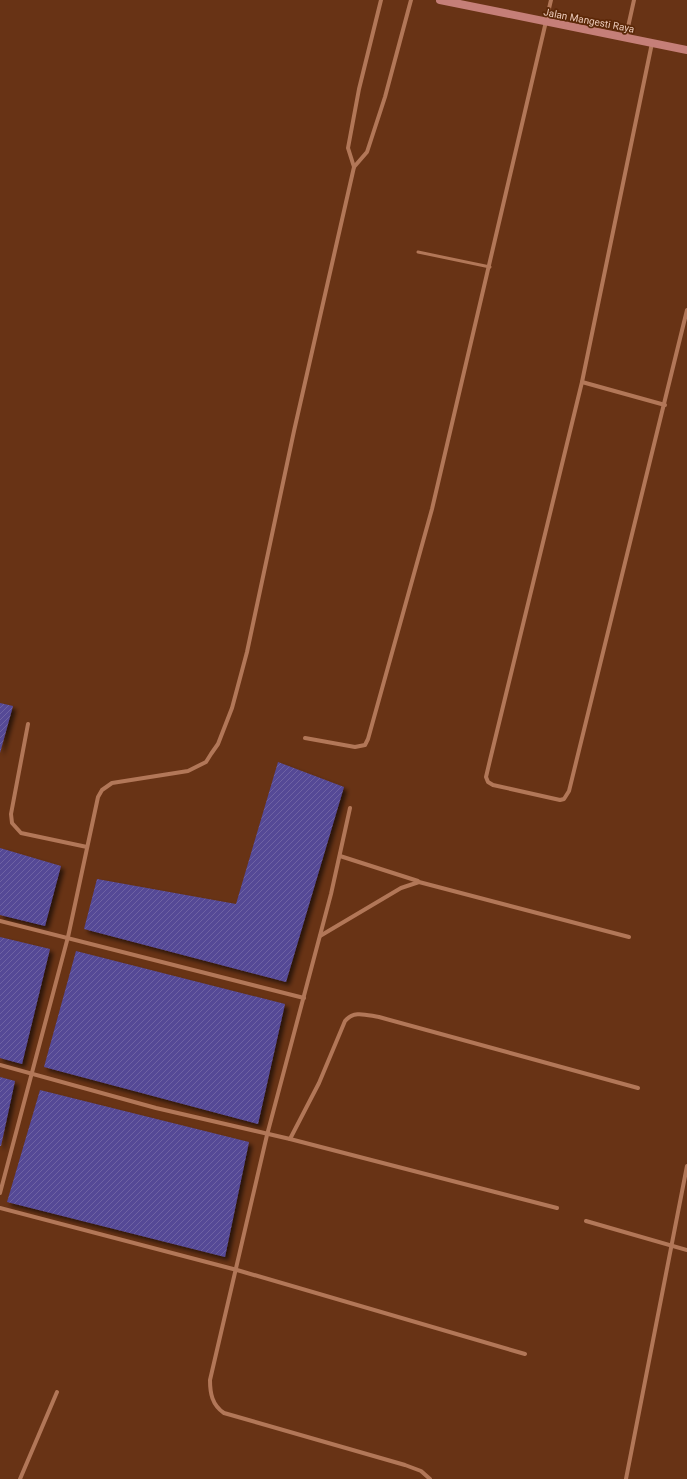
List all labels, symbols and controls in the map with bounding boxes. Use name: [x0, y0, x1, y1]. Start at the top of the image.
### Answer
street label: Jalan Mangesti Raya: [542, 6, 635, 35]

